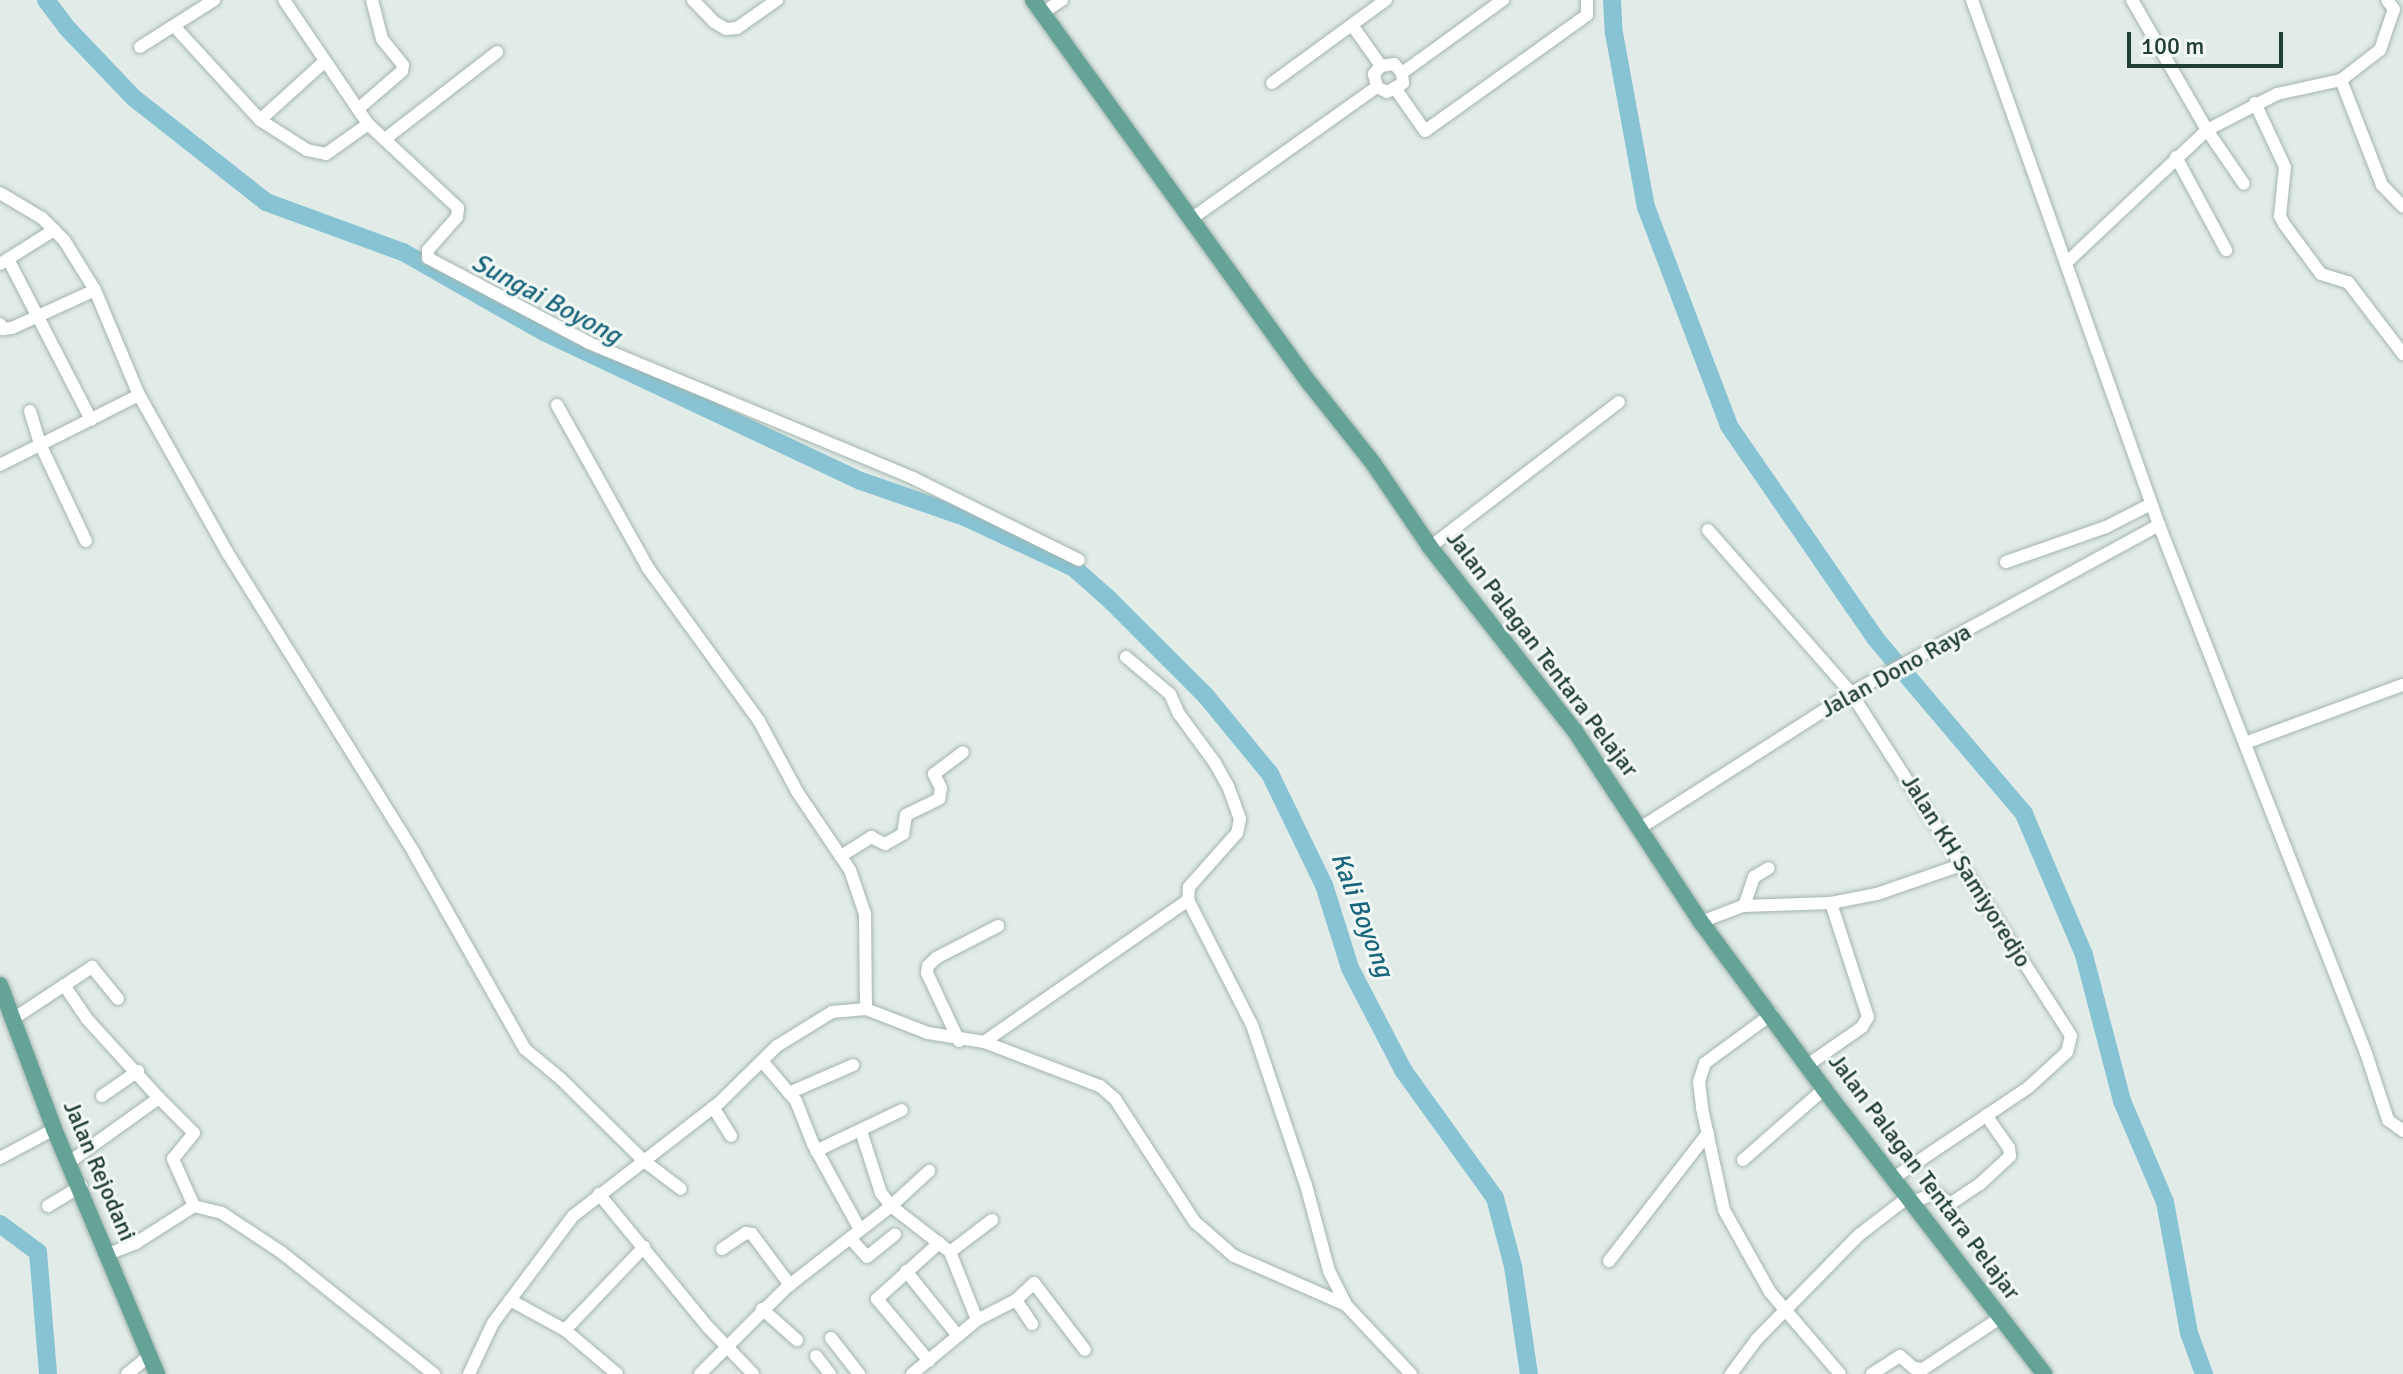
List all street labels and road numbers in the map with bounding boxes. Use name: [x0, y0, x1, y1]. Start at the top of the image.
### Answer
street label: Jalan Palagan Tentara Pelajar: [1440, 525, 1644, 783]
street label: Jalan Dono Raya: [1816, 618, 1976, 724]
street label: Jalan KH Samiyoredjo: [1895, 769, 2037, 973]
street label: Jalan Palagan Tentara Pelajar: [1822, 1048, 2026, 1306]
street label: Jalan Rejodani: [57, 1096, 141, 1246]

